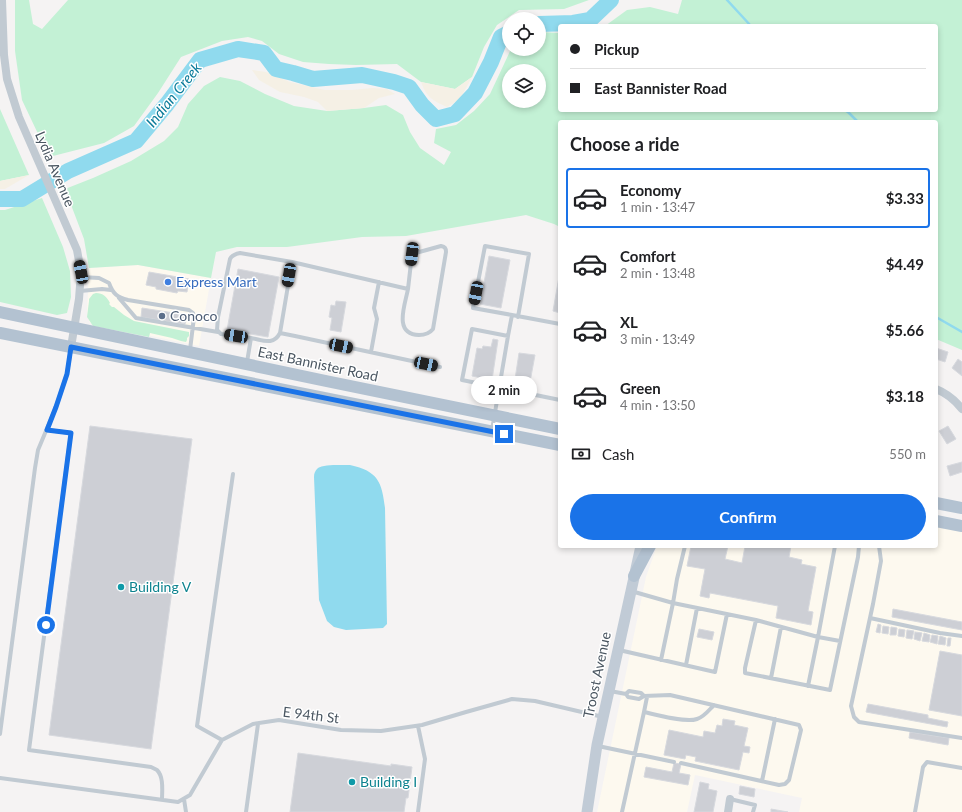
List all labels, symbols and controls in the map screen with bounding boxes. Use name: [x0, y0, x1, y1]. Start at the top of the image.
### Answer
map controls: [502, 12, 546, 108]
button: locate: [502, 12, 546, 56]
text: Pickup: [594, 40, 639, 58]
water label: Indian Creek: [142, 58, 205, 130]
button: layers: [502, 64, 546, 108]
text: East Bannister Road: [594, 79, 727, 97]
street label: Lydia Avenue: [32, 128, 79, 209]
text: Choose a ride: [570, 133, 679, 155]
icon: car: [572, 180, 608, 216]
text: Economy: [620, 181, 681, 199]
text: $3.33: [886, 189, 924, 207]
text: 1 min · 13:47: [620, 199, 695, 215]
car: [405, 241, 419, 267]
icon: car: [572, 246, 608, 282]
text: Comfort: [620, 247, 676, 265]
text: $4.49: [886, 255, 924, 273]
car: [73, 259, 89, 285]
car: [281, 262, 297, 288]
text: 2 min · 13:48: [620, 265, 695, 281]
place label: Express Mart: [176, 273, 257, 290]
marker: Express Mart: [163, 277, 173, 287]
car: [468, 280, 484, 306]
place label: Conoco: [170, 307, 217, 324]
marker: Conoco: [157, 311, 167, 321]
icon: car: [572, 312, 608, 348]
text: XL: [620, 313, 638, 331]
text: $5.66: [886, 321, 924, 339]
car: [223, 328, 249, 344]
text: 3 min · 13:49: [620, 331, 695, 347]
car: [328, 338, 354, 354]
street label: East Bannister Road: [256, 342, 380, 385]
car: [413, 356, 439, 372]
callout: 2 min: [471, 376, 537, 404]
icon: car: [572, 378, 608, 414]
text: Green: [620, 379, 661, 397]
text: 2 min: [488, 382, 520, 398]
text: $3.18: [886, 387, 924, 405]
text: 4 min · 13:50: [620, 397, 695, 413]
route end: [495, 425, 513, 443]
icon: cash: [570, 443, 592, 465]
text: Cash: [602, 445, 634, 463]
text: 550 m: [889, 446, 926, 462]
button: Confirm: [570, 494, 926, 540]
place label: Building V: [129, 578, 192, 595]
marker: Building V: [116, 582, 126, 592]
route start: [37, 616, 55, 634]
street label: Troost Avenue: [579, 630, 614, 720]
street label: E 94th St: [282, 703, 340, 726]
place label: Building I: [360, 773, 417, 790]
marker: Building I: [347, 777, 357, 787]

